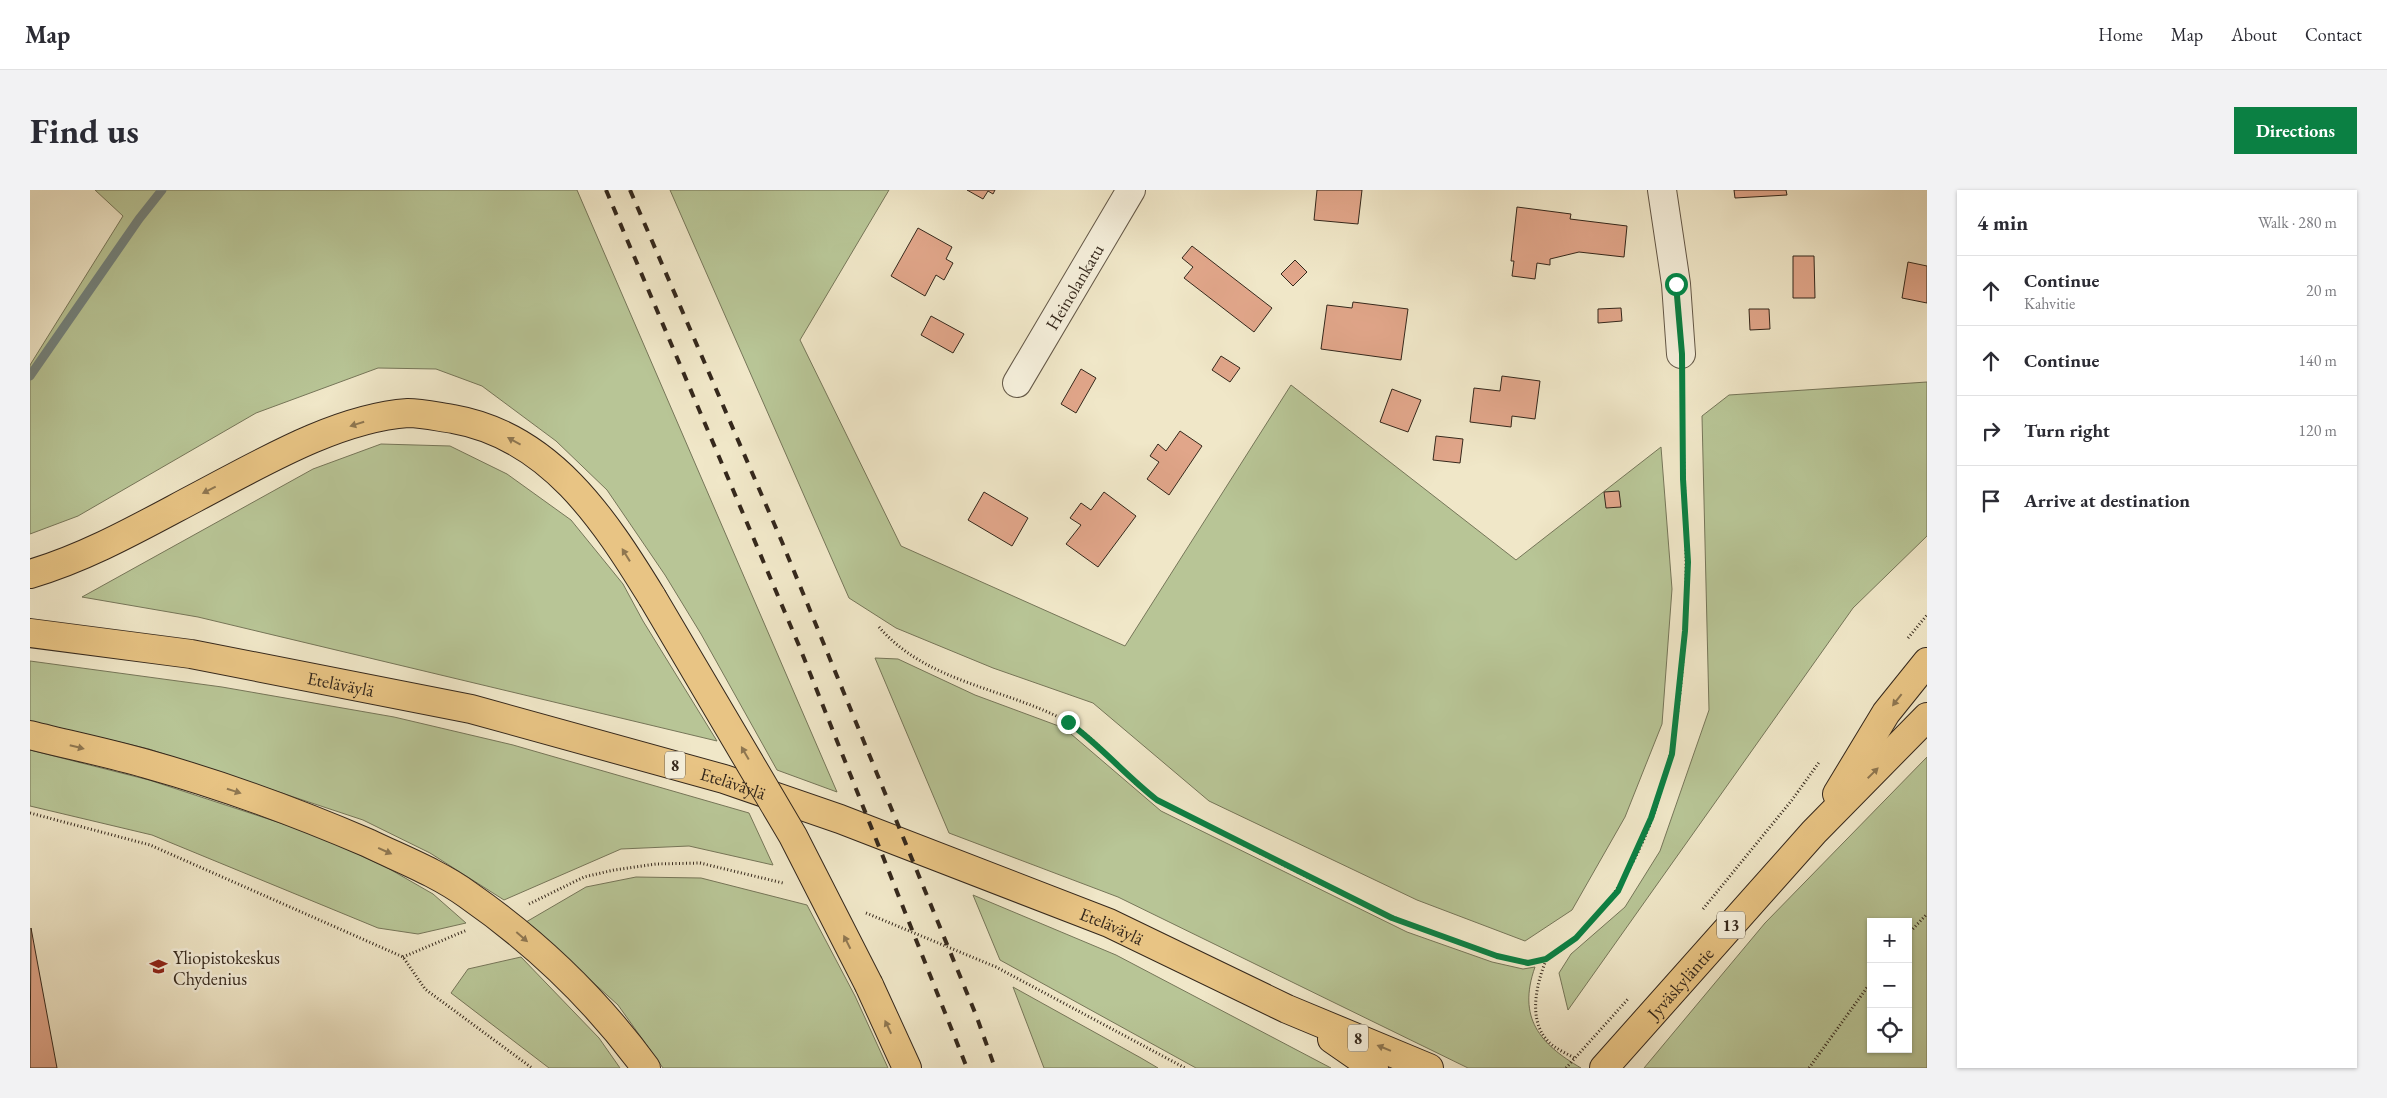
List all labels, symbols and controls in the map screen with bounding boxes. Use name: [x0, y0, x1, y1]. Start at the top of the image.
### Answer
text: Map: [25, 19, 70, 50]
text: Home: [2098, 23, 2143, 46]
text: Map: [2171, 23, 2203, 46]
text: About: [2231, 23, 2277, 46]
text: Contact: [2305, 23, 2362, 46]
button: Directions: [2234, 107, 2357, 154]
text: Find us: [30, 108, 139, 153]
text: 4 min: [1977, 209, 2028, 236]
text: Walk · 280 m: [2258, 212, 2337, 233]
street label: Heinolankatu: [1040, 239, 1109, 334]
text: Continue: [2024, 268, 2099, 293]
route start: [1665, 273, 1688, 296]
icon: ahead: [1977, 277, 2005, 305]
text: 20 m: [2306, 280, 2337, 301]
text: Kahvitie: [2024, 293, 2075, 314]
icon: ahead: [1977, 347, 2005, 375]
text: Continue: [2024, 348, 2099, 373]
text: 140 m: [2298, 350, 2337, 371]
icon: right: [1977, 417, 2005, 445]
text: Turn right: [2024, 418, 2110, 443]
one-way arrow: [350, 420, 365, 428]
text: 120 m: [2298, 420, 2337, 441]
one-way arrow: [507, 436, 521, 445]
one-way arrow: [202, 486, 216, 494]
icon: arrive: [1977, 487, 2005, 515]
text: Arrive at destination: [2024, 488, 2190, 513]
one-way arrow: [622, 549, 631, 562]
street label: Eteläväylä: [305, 666, 377, 701]
one-way arrow: [1891, 693, 1902, 706]
route end: [1057, 711, 1080, 734]
one-way arrow: [70, 743, 85, 751]
one-way arrow: [741, 746, 750, 759]
road number: 8: [665, 752, 685, 778]
street label: Eteläväylä: [698, 761, 770, 804]
one-way arrow: [1867, 767, 1879, 779]
one-way arrow: [226, 788, 241, 796]
one-way arrow: [378, 847, 392, 855]
street label: Eteläväylä: [1077, 901, 1149, 950]
road number: 13: [1717, 912, 1745, 938]
map controls: [1867, 918, 1912, 1053]
button: +: [1867, 918, 1912, 963]
one-way arrow: [515, 931, 528, 942]
one-way arrow: [843, 935, 851, 949]
street label: Jyväskyläntie: [1640, 942, 1718, 1025]
place label: Yliopistokeskus Chydenius: [173, 946, 280, 990]
school or university icon: Yliopistokeskus Chydenius: [149, 957, 169, 977]
button: −: [1867, 963, 1912, 1008]
button: locate: [1867, 1008, 1912, 1053]
one-way arrow: [884, 1020, 892, 1034]
road number: 8: [1348, 1024, 1368, 1051]
one-way arrow: [1376, 1044, 1391, 1052]

